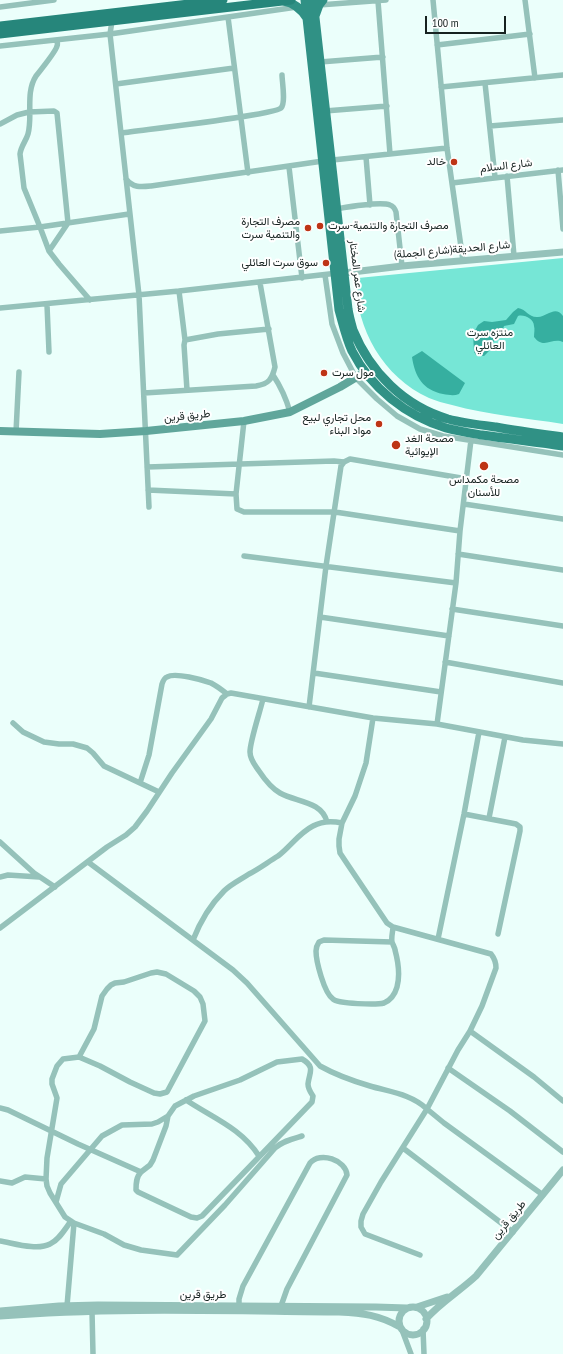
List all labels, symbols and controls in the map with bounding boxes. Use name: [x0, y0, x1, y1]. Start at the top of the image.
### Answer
scale bar: [427, 8, 508, 34]
text: 100 m: [432, 15, 459, 30]
place label: خالد: [427, 155, 446, 169]
street label: شارع السلام: [479, 156, 533, 176]
marker: خالد: [449, 157, 459, 167]
place label: مصرف التجارة والتنمية سرت: [241, 215, 300, 241]
place label: مصرف التجارة والتنمية-سرت: [328, 219, 448, 233]
marker: مصرف التجارة والتنمية-سرت: [315, 221, 325, 231]
marker: مصرف التجارة والتنمية سرت: [303, 223, 313, 233]
street label: شارع الحديقة(شارع الجملة): [393, 238, 511, 262]
street label: شارع عمر المختار: [346, 239, 368, 313]
place label: سوق سرت العائلي: [242, 256, 318, 270]
marker: سوق سرت العائلي: [321, 258, 331, 268]
park label: منتزه سرت العائلي: [467, 326, 513, 352]
place label: مول سرت: [332, 366, 374, 380]
marker: مول سرت: [319, 368, 329, 378]
street label: طريق قرين: [163, 407, 211, 425]
place label: محل تجاري لبيع مواد البناء: [302, 411, 371, 437]
marker: محل تجاري لبيع مواد البناء: [374, 419, 384, 429]
place label: مصحة الغد الإيوائية: [405, 432, 454, 458]
marker: مصحة الغد الإيوائية: [390, 439, 402, 451]
marker: مصحة مكمداس للأسنان: [478, 460, 490, 472]
place label: مصحة مكمداس للأسنان: [449, 473, 519, 499]
street label: طريق قرين: [489, 1198, 529, 1242]
street label: طريق قرين: [180, 1288, 226, 1302]

